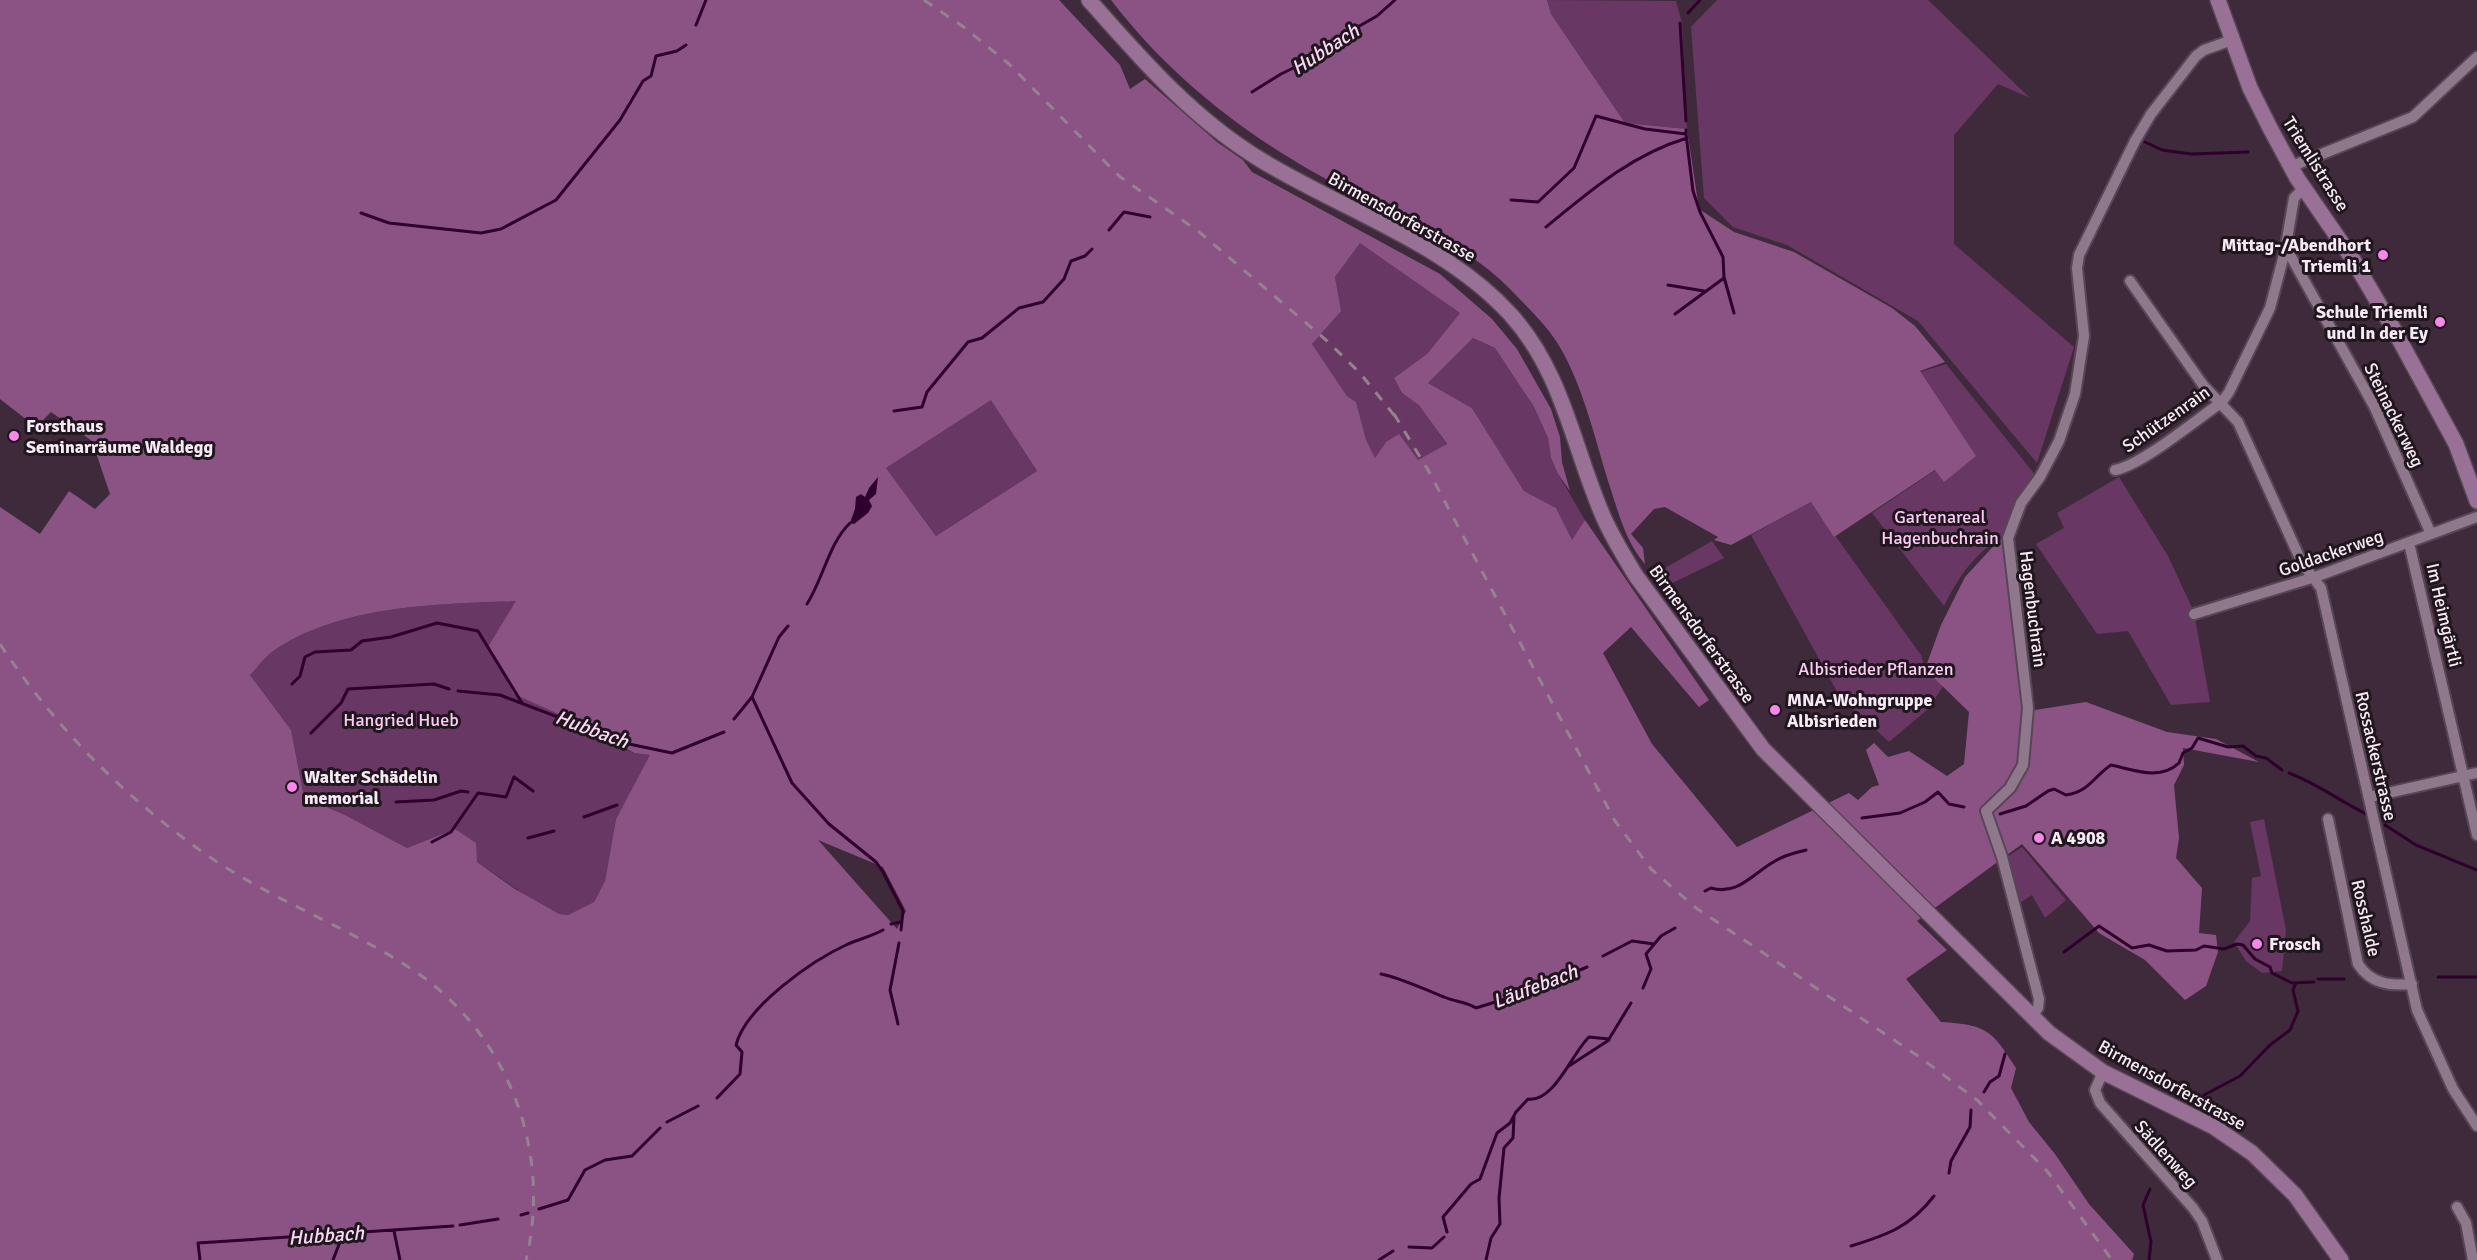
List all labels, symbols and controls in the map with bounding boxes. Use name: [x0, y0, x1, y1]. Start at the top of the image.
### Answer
water label: Hubbach: [1287, 18, 1365, 81]
street label: Triemlistrasse: [2278, 112, 2354, 216]
street label: Birmensdorferstrasse: [1324, 167, 1480, 267]
place label: Mittag-/Abendhort Triemli 1: [2222, 234, 2371, 277]
marker: Mittag-/Abendhort Triemli 1: [2376, 248, 2390, 262]
place label: Schule Triemli und In der Ey: [2316, 301, 2428, 344]
marker: Schule Triemli und In der Ey: [2433, 315, 2447, 329]
street label: Steinackerweg: [2359, 359, 2429, 471]
street label: Schützenrain: [2118, 381, 2214, 457]
place label: Forsthaus Seminarräume Waldegg: [26, 415, 213, 458]
marker: Forsthaus Seminarräume Waldegg: [7, 429, 21, 443]
park label: Gartenareal Hagenbuchrain: [1881, 506, 1999, 549]
street label: Goldackerweg: [2276, 525, 2386, 581]
street label: Hagenbuchrain: [2015, 549, 2051, 669]
street label: Birmensdorferstrasse: [1644, 561, 1760, 707]
street label: Im Heimgärtli: [2421, 561, 2467, 669]
park label: Albisrieder Pflanzen: [1798, 658, 1954, 680]
place label: MNA-Wohngruppe Albisrieden: [1787, 689, 1932, 732]
street label: Rossackerstrasse: [2350, 689, 2402, 823]
marker: MNA-Wohngruppe Albisrieden: [1768, 703, 1782, 717]
water label: Hubbach: [552, 705, 633, 755]
park label: Hangried Hueb: [343, 709, 459, 731]
place label: Walter Schädelin memorial: [304, 766, 438, 809]
marker: Walter Schädelin memorial: [285, 780, 299, 794]
place label: A 4908: [2051, 827, 2106, 849]
marker: A 4908: [2032, 831, 2046, 845]
street label: Rosshalde: [2346, 877, 2386, 959]
place label: Frosch: [2269, 933, 2321, 955]
marker: Frosch: [2250, 937, 2264, 951]
water label: Läufebach: [1489, 958, 1582, 1014]
street label: Birmensdorferstrasse: [2094, 1035, 2250, 1135]
street label: Sädlenweg: [2130, 1116, 2202, 1192]
water label: Hubbach: [287, 1220, 366, 1251]

